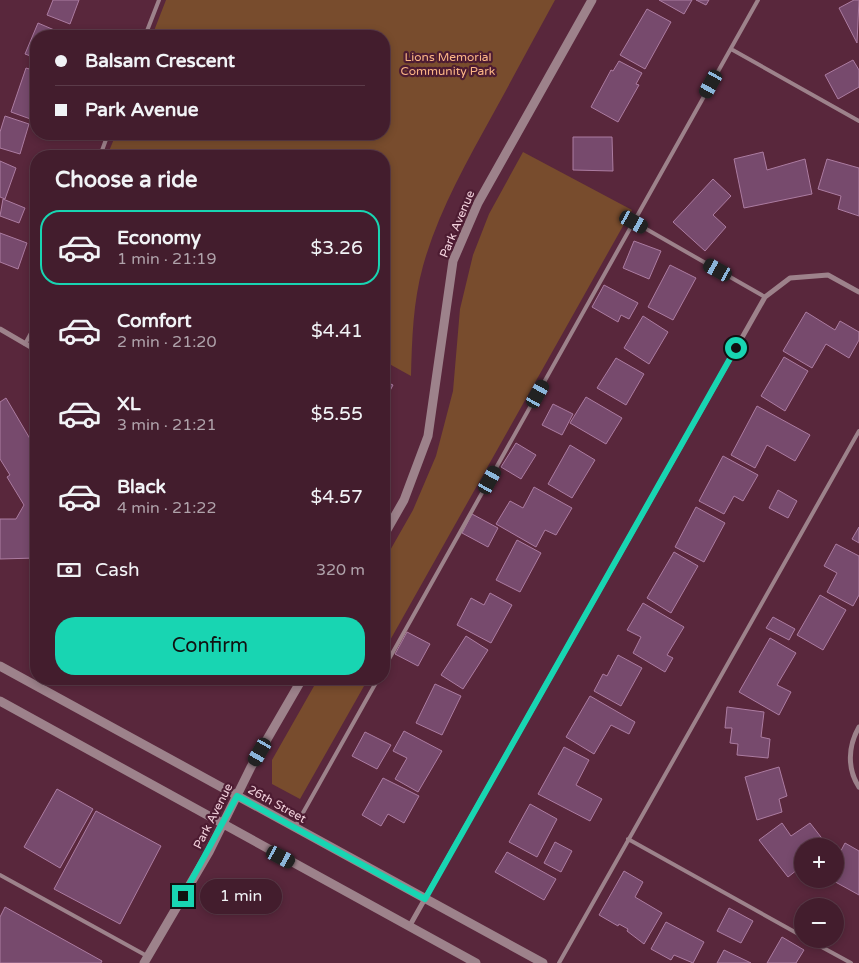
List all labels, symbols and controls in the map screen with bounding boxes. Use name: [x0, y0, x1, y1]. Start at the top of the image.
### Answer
text: Balsam Crescent: [85, 50, 235, 72]
park label: Lions Memorial Community Park: [401, 50, 496, 78]
car: [697, 67, 724, 101]
text: Park Avenue: [85, 99, 199, 121]
text: Choose a ride: [55, 167, 198, 193]
street label: Park Avenue: [437, 188, 478, 260]
car: [617, 208, 650, 236]
icon: car: [57, 225, 102, 270]
text: Economy: [117, 227, 201, 249]
text: $3.26: [311, 237, 363, 259]
text: 1 min · 21:19: [117, 249, 216, 269]
car: [701, 256, 734, 284]
icon: car: [57, 308, 102, 353]
text: Comfort: [117, 310, 191, 332]
text: $4.41: [311, 320, 363, 342]
text: 2 min · 21:20: [117, 332, 216, 352]
route start: [725, 337, 747, 359]
car: [524, 377, 551, 411]
icon: car: [57, 391, 102, 436]
text: XL: [117, 393, 141, 415]
text: $5.55: [311, 403, 363, 425]
text: 3 min · 21:21: [117, 415, 216, 435]
car: [476, 463, 503, 497]
icon: car: [57, 474, 102, 519]
text: Black: [117, 476, 166, 498]
text: $4.57: [311, 486, 363, 508]
text: 4 min · 21:22: [117, 498, 216, 518]
icon: cash: [55, 556, 83, 584]
text: Cash: [95, 559, 140, 581]
text: 320 m: [316, 560, 365, 580]
button: Confirm: [55, 617, 365, 675]
car: [246, 735, 273, 769]
street label: Park Avenue: [190, 781, 236, 851]
street label: 26th Street: [245, 782, 309, 826]
map controls: [794, 838, 844, 948]
button: +: [794, 838, 844, 888]
car: [264, 843, 297, 871]
callout: 1 min: [200, 878, 283, 914]
route end: [172, 885, 194, 907]
text: 1 min: [220, 886, 262, 906]
button: −: [794, 898, 844, 948]

